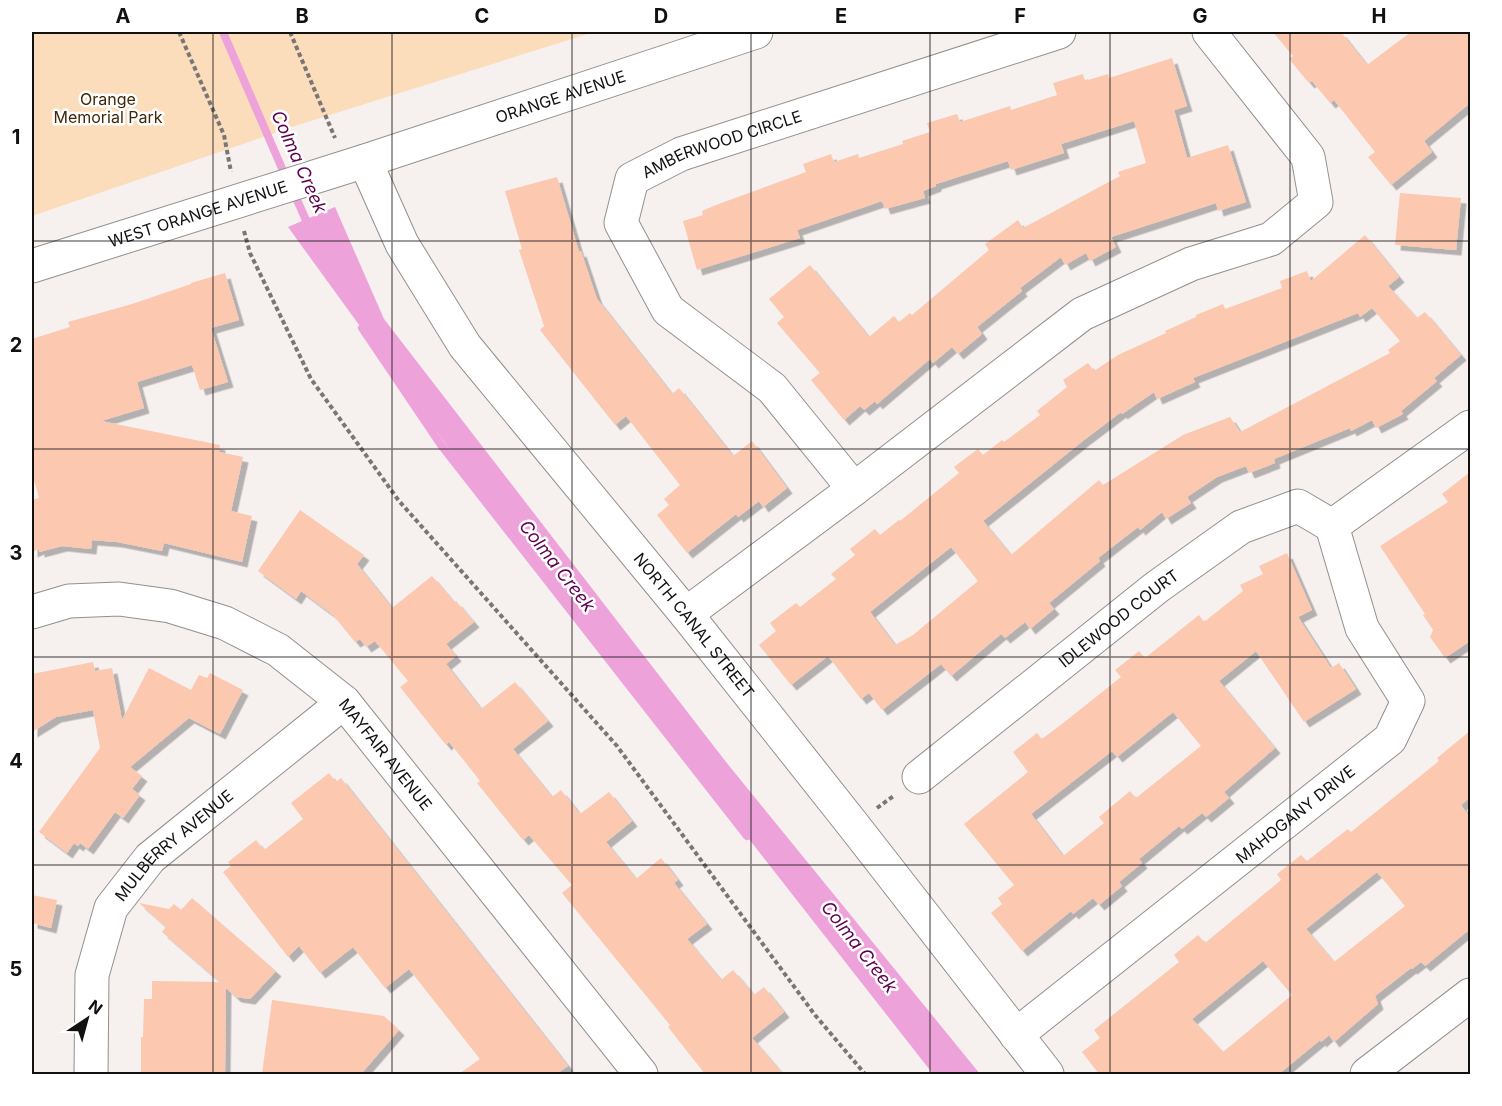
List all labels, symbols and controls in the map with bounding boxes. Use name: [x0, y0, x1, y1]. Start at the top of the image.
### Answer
text: A: [116, 4, 131, 28]
text: B: [295, 4, 309, 28]
text: C: [475, 4, 489, 28]
text: D: [654, 4, 668, 28]
text: E: [835, 4, 847, 28]
text: F: [1014, 4, 1026, 28]
text: G: [1192, 4, 1208, 28]
text: H: [1372, 4, 1386, 28]
street label: ORANGE AVENUE: [493, 66, 628, 127]
park label: Orange Memorial Park: [53, 89, 163, 127]
street label: AMBERWOOD CIRCLE: [638, 106, 804, 182]
water label: Colma Creek: [267, 107, 332, 218]
text: 1: [12, 125, 20, 149]
street label: WEST ORANGE AVENUE: [106, 176, 290, 251]
text: 2: [10, 333, 22, 357]
water label: Colma Creek: [515, 516, 600, 617]
text: 3: [10, 541, 22, 565]
street label: NORTH CANAL STREET: [630, 549, 759, 702]
street label: IDLEWOOD COURT: [1055, 565, 1182, 672]
street label: MAYFAIR AVENUE: [335, 694, 436, 814]
text: 4: [9, 749, 23, 773]
street label: MAHOGANY DRIVE: [1232, 761, 1359, 867]
street label: MULBERRY AVENUE: [110, 785, 237, 905]
water label: Colma Creek: [817, 897, 902, 998]
text: 5: [10, 957, 22, 981]
north arrow: [57, 989, 117, 1049]
text: N: [85, 995, 107, 1019]

